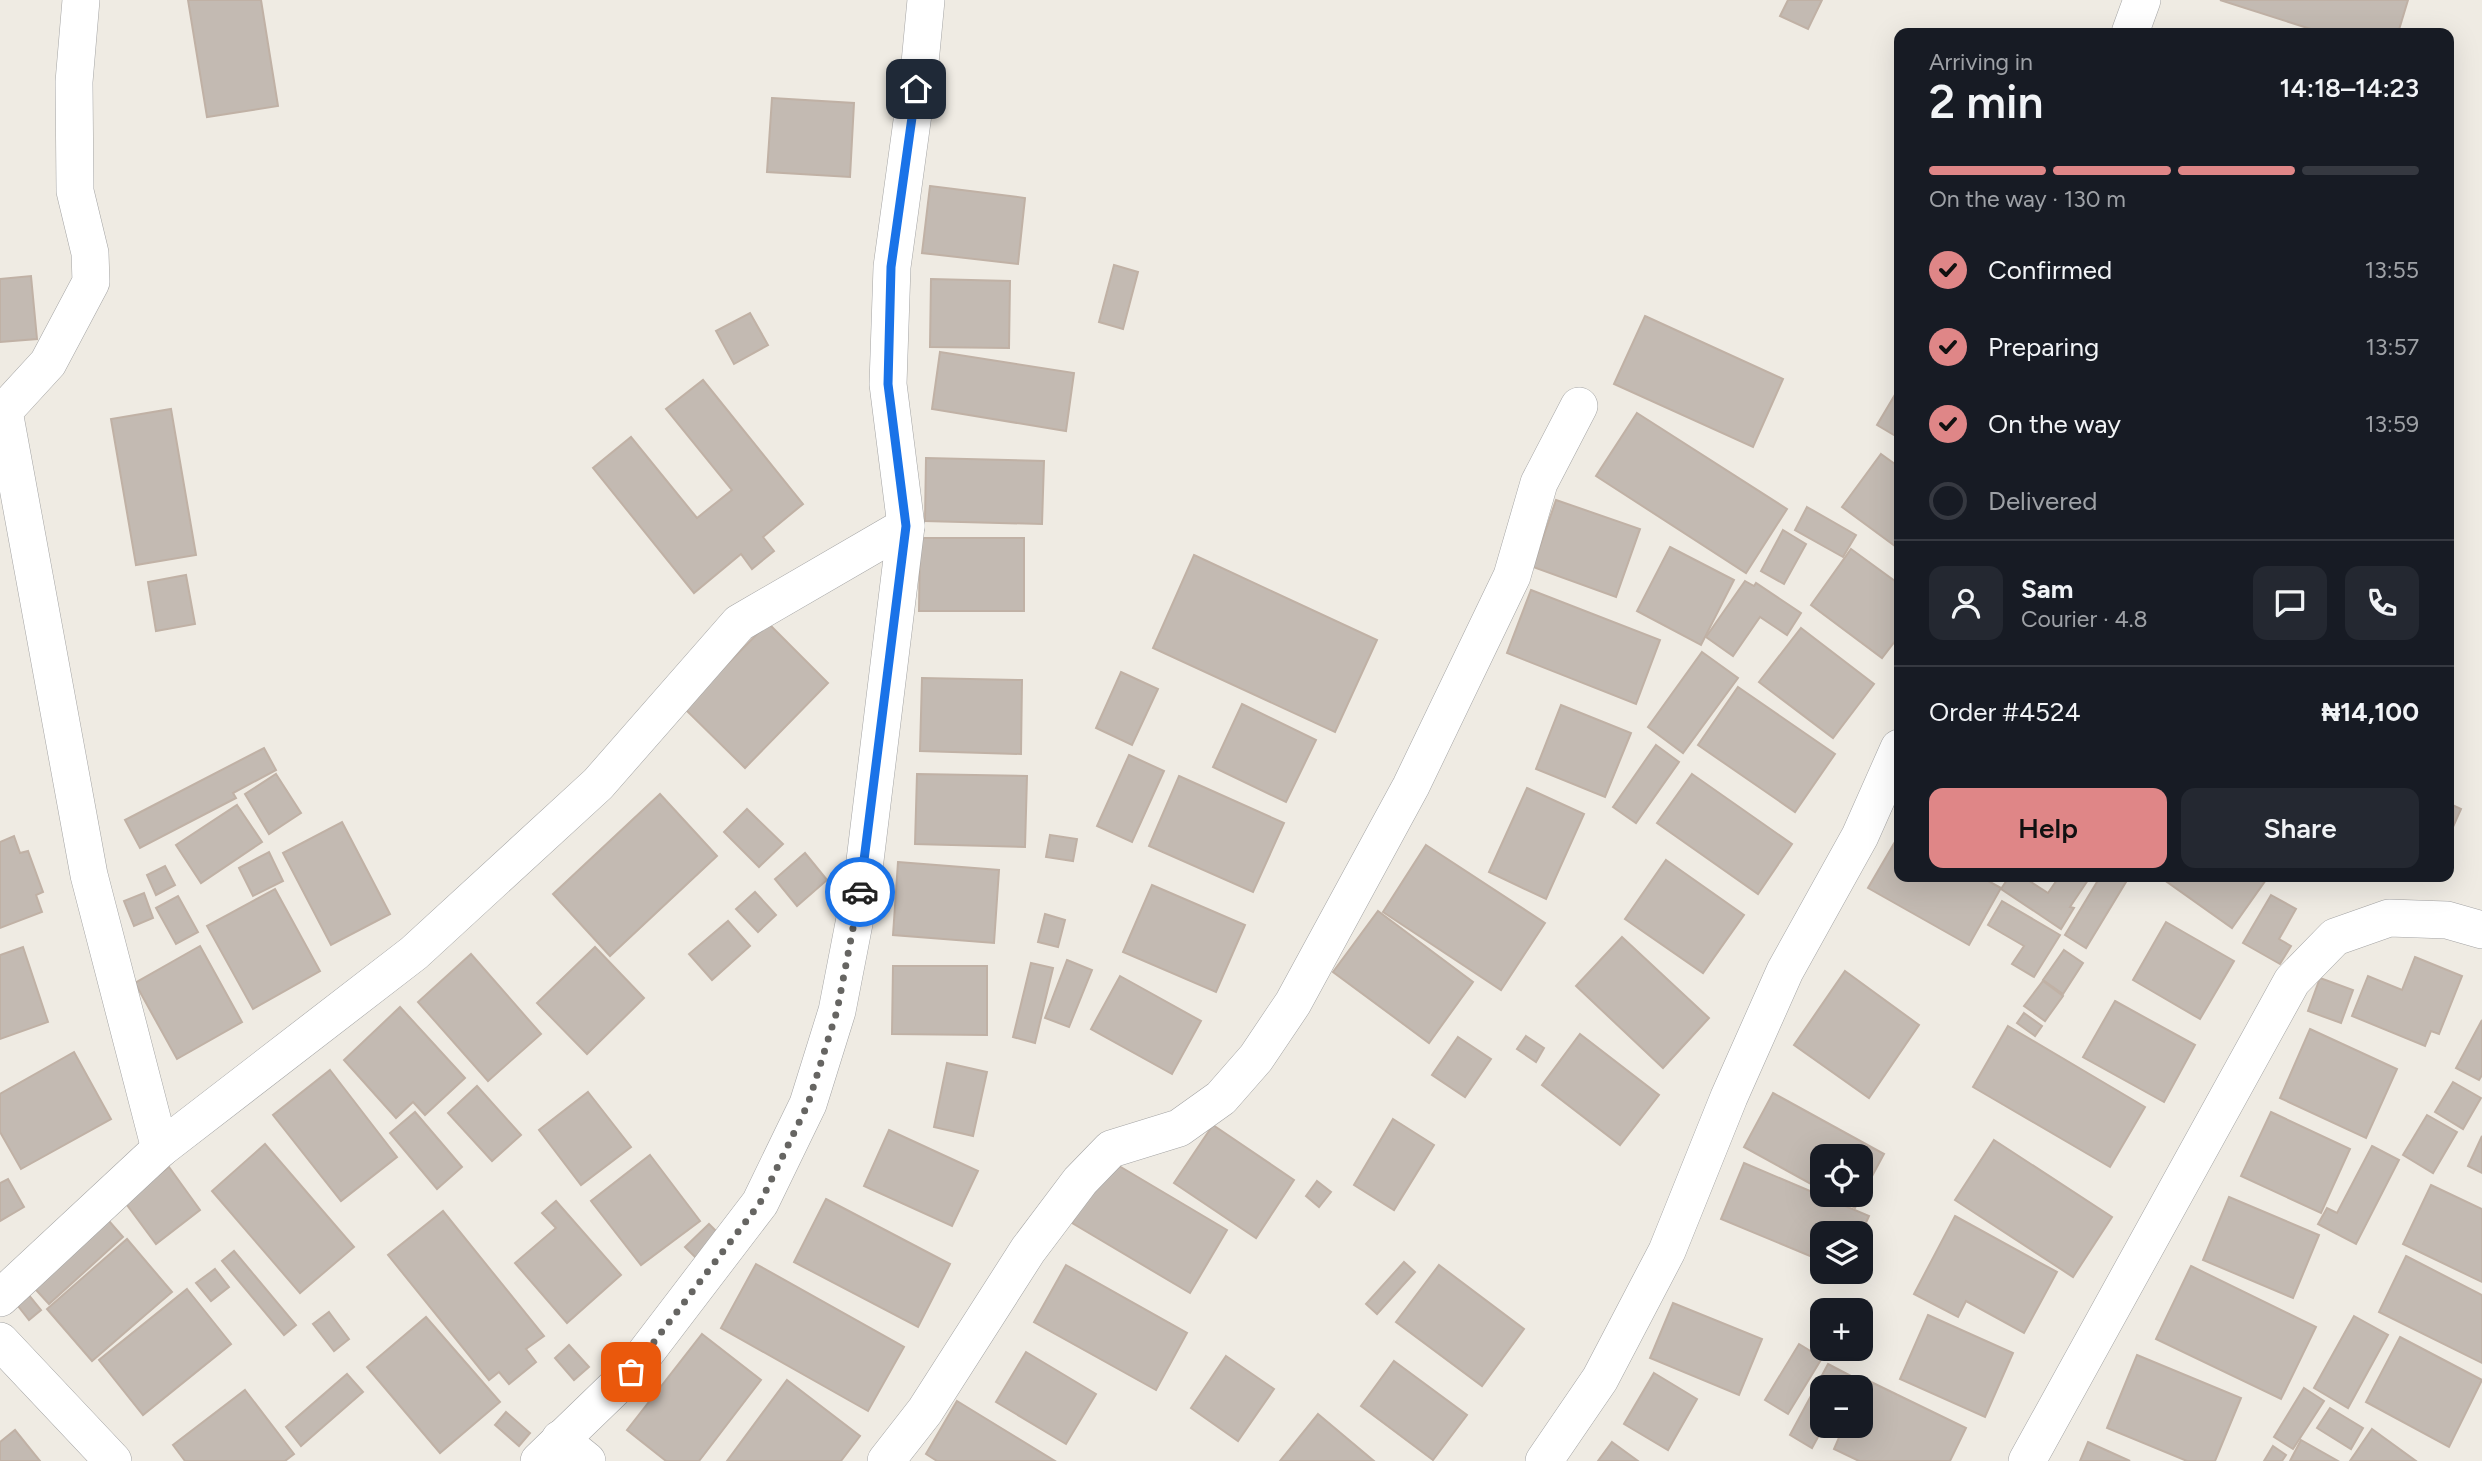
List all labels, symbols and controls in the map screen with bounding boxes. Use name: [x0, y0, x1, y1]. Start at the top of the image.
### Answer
text: Arriving in: [1929, 48, 2033, 76]
pin: [886, 59, 946, 119]
icon: home: [897, 70, 935, 108]
text: 14:18–14:23: [2280, 72, 2419, 104]
text: 2 min: [1929, 74, 2044, 130]
text: On the way · 130 m: [1929, 185, 2126, 213]
icon: check: [1929, 251, 1967, 289]
text: Confirmed: [1988, 254, 2112, 286]
text: 13:55: [2365, 256, 2419, 284]
icon: check: [1929, 328, 1967, 366]
text: Preparing: [1988, 331, 2099, 363]
text: 13:57: [2366, 333, 2419, 361]
icon: check: [1929, 405, 1967, 443]
text: On the way: [1988, 408, 2121, 440]
text: 13:59: [2365, 410, 2419, 438]
text: Delivered: [1988, 485, 2097, 517]
button: person: [1929, 566, 2003, 640]
button: chat: [2253, 566, 2327, 640]
button: phone: [2345, 566, 2419, 640]
text: Sam: [2021, 573, 2073, 605]
text: Courier · 4.8: [2021, 605, 2148, 633]
text: Order #4524: [1929, 696, 2081, 728]
text: ₦14,100: [2321, 696, 2419, 728]
button: Help: [1929, 788, 2167, 868]
button: Share: [2181, 788, 2419, 868]
courier: [825, 857, 895, 927]
icon: car: [841, 873, 879, 911]
map controls: [1810, 1144, 1873, 1438]
button: locate: [1810, 1144, 1873, 1207]
button: layers: [1810, 1221, 1873, 1284]
button: +: [1810, 1298, 1873, 1361]
pin: [601, 1342, 661, 1402]
icon: bag: [612, 1353, 650, 1391]
button: −: [1810, 1375, 1873, 1438]

